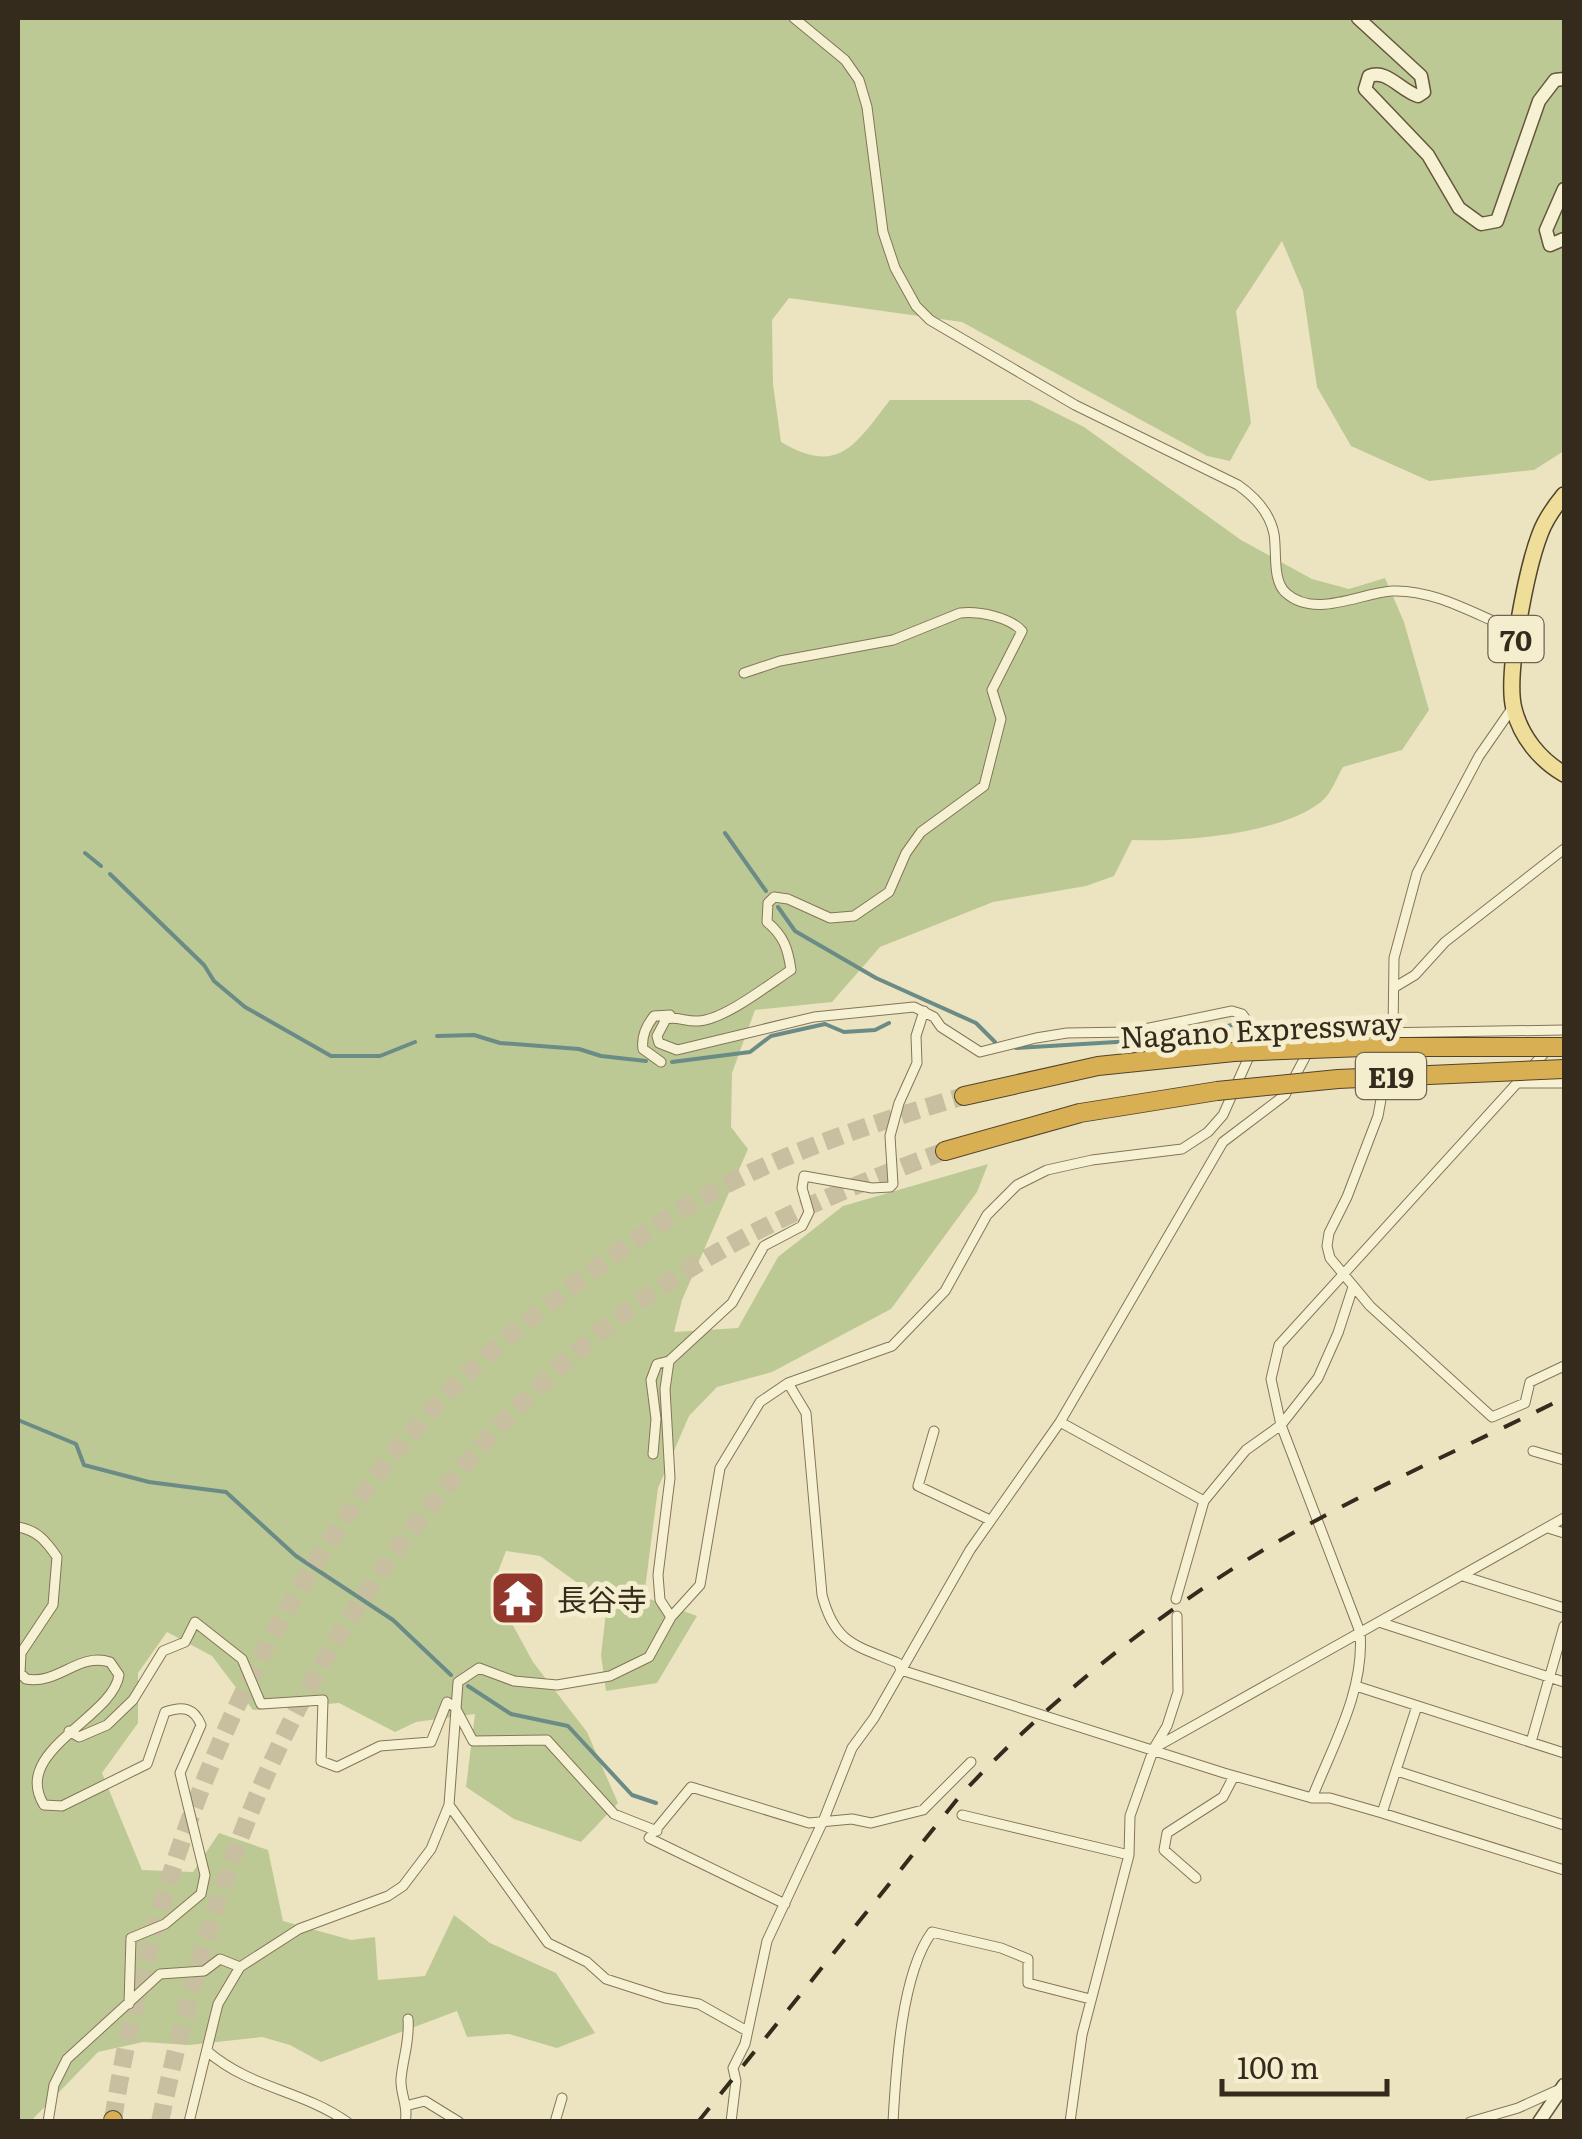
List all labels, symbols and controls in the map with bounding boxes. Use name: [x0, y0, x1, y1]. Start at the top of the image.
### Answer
road number: 70: [1488, 616, 1544, 662]
street label: Nagano Expressway: [1119, 999, 1404, 1057]
road number: E19: [1356, 1053, 1426, 1099]
temple icon: 長谷寺: [488, 1568, 548, 1628]
place label: 長谷寺: [557, 1576, 647, 1620]
scale bar: [1222, 2034, 1387, 2096]
text: 100 m: [1237, 2044, 1319, 2088]

